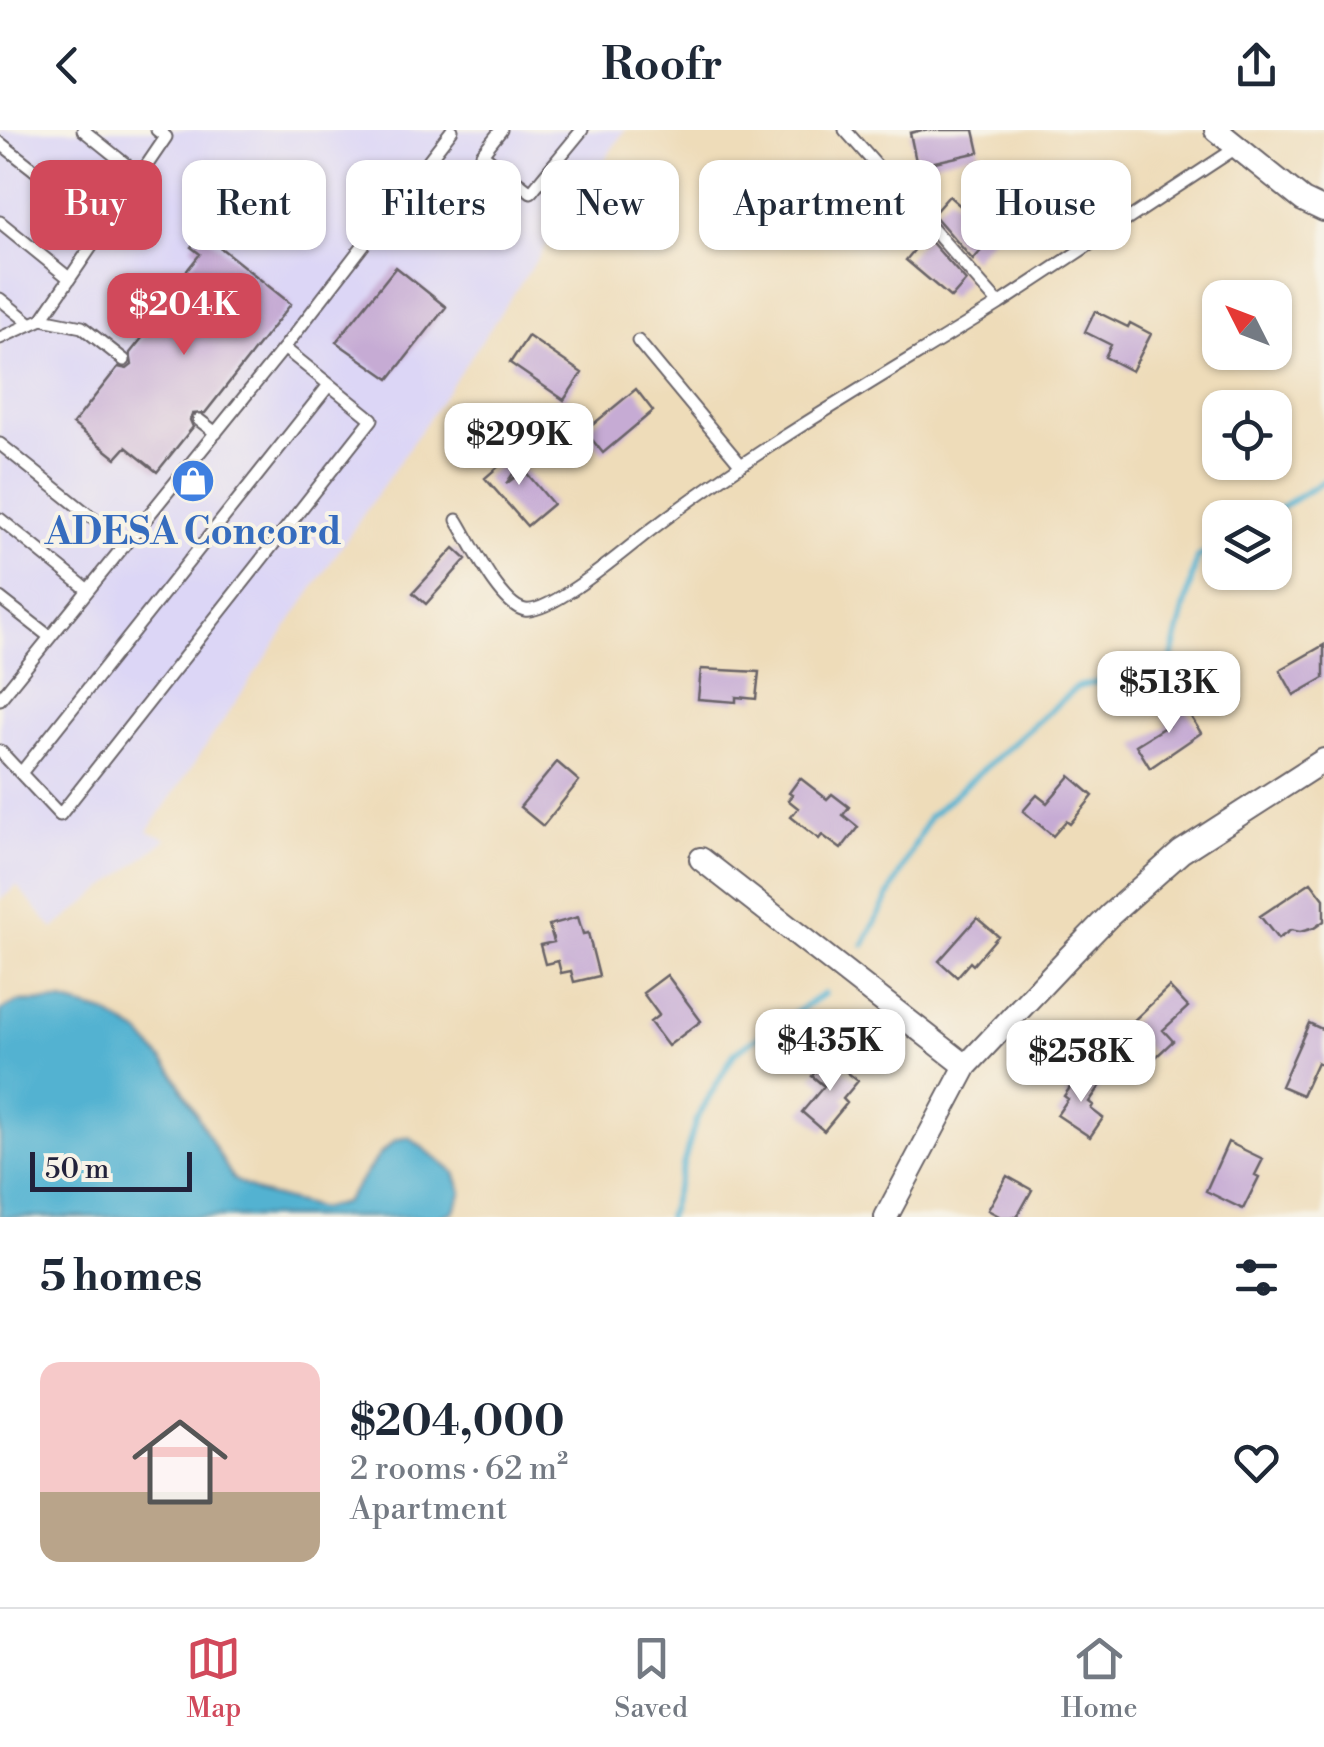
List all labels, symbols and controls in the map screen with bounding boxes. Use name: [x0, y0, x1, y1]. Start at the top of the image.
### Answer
text: Roofr: [601, 37, 723, 94]
icon: back: [40, 38, 95, 93]
icon: share: [1229, 38, 1284, 93]
chip: Buy: [30, 160, 162, 250]
chip: Rent: [182, 160, 326, 250]
chip: Filters: [346, 160, 521, 250]
chip: New: [541, 160, 679, 250]
chip: Apartment: [699, 160, 941, 250]
chip: House: [961, 160, 1131, 250]
pin: $204K: [114, 273, 254, 358]
north arrow: [1202, 280, 1292, 370]
map controls: [1202, 280, 1292, 590]
text: $204K: [129, 285, 239, 325]
button: locate: [1202, 390, 1292, 480]
pin: $299K: [449, 403, 589, 488]
text: $299K: [466, 415, 572, 455]
shop icon: ADESA Concord: [170, 458, 216, 504]
button: layers: [1202, 500, 1292, 590]
place label: ADESA Concord: [44, 509, 341, 556]
pin: $513K: [1099, 651, 1239, 736]
text: $513K: [1119, 663, 1219, 703]
pin: $435K: [760, 1009, 900, 1094]
pin: $258K: [1011, 1020, 1151, 1105]
text: $435K: [777, 1021, 883, 1061]
text: $258K: [1028, 1032, 1134, 1072]
scale bar: [30, 1147, 192, 1192]
text: 50 m: [45, 1152, 109, 1187]
icon: filters: [1229, 1250, 1284, 1305]
text: 5 homes: [40, 1251, 202, 1304]
text: $204,000: [350, 1396, 564, 1449]
icon: home: [120, 1402, 240, 1522]
icon: heart: [1229, 1435, 1284, 1490]
text: 2 rooms · 62 m²: [350, 1449, 568, 1489]
text: Apartment: [350, 1489, 507, 1529]
tab: Map: [186, 1631, 242, 1726]
tab: Saved: [614, 1631, 688, 1726]
tab: Home: [1061, 1631, 1138, 1726]

